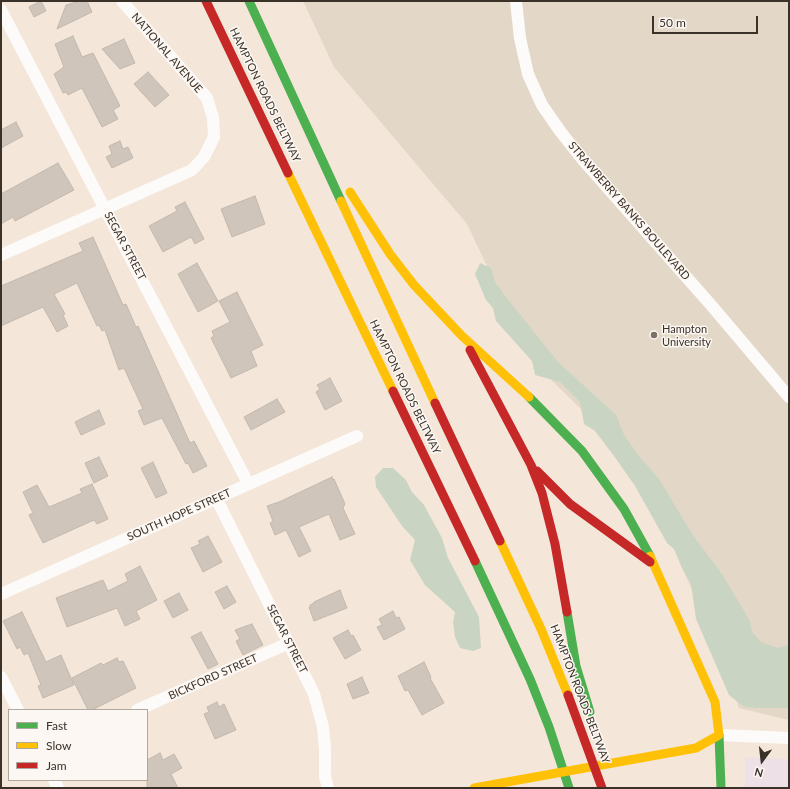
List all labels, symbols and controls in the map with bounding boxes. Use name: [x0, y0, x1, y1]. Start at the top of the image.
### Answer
scale bar: [654, 8, 760, 34]
street label: NATIONAL AVENUE: [129, 10, 205, 96]
text: 50 m: [659, 15, 686, 30]
street label: HAMPTON ROADS BELTWAY: [227, 26, 303, 164]
street label: STRAWBERRY BANKS BOULEVARD: [565, 139, 693, 283]
street label: SEGAR STREET: [101, 209, 149, 283]
street label: HAMPTON ROADS BELTWAY: [367, 318, 443, 456]
place label: Hampton University: [662, 322, 711, 348]
marker: Hampton University: [649, 330, 659, 340]
street label: SOUTH HOPE STREET: [125, 486, 233, 544]
street label: SEGAR STREET: [264, 602, 310, 676]
street label: HAMPTON ROADS BELTWAY: [547, 623, 613, 765]
street label: BICKFORD STREET: [166, 651, 260, 703]
legend: [8, 709, 148, 781]
text: Fast: [46, 718, 67, 733]
text: Slow: [46, 738, 71, 753]
north arrow: [742, 741, 782, 781]
text: Jam: [46, 758, 67, 773]
text: N: [753, 766, 765, 780]

